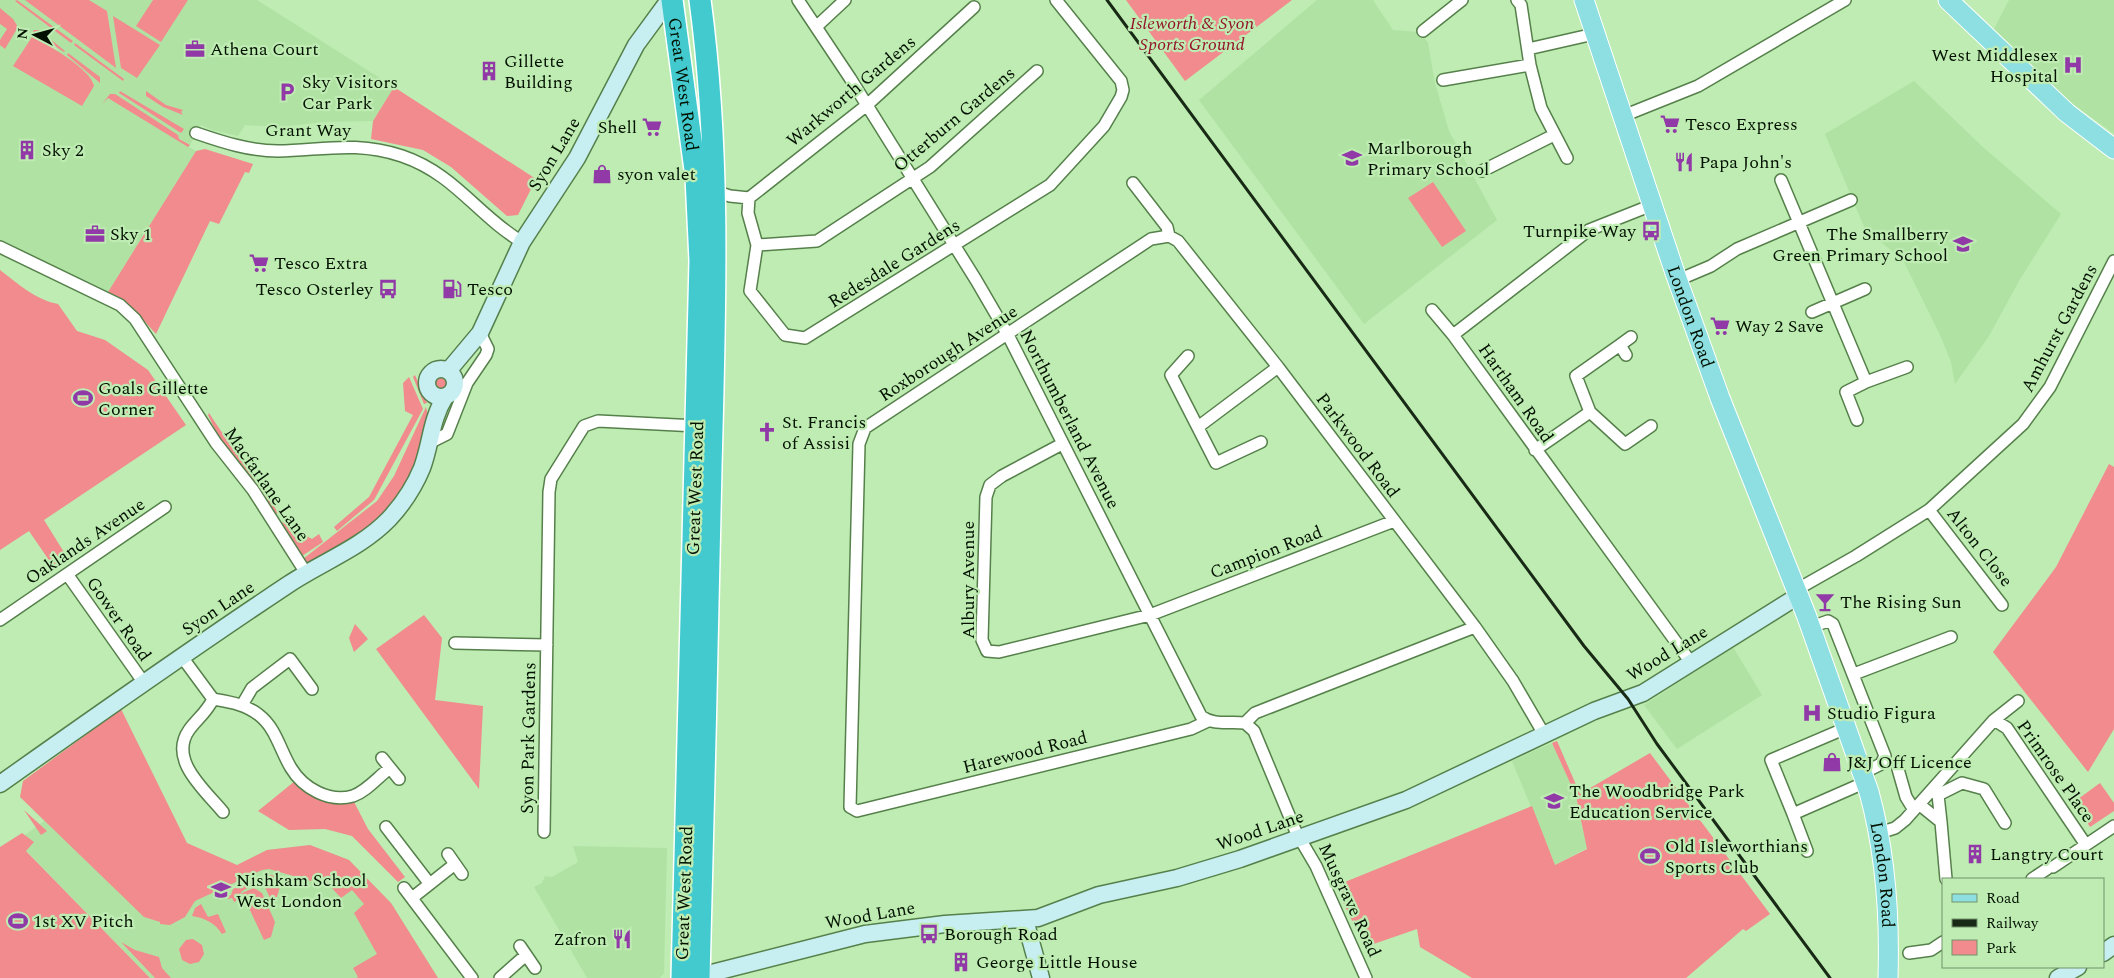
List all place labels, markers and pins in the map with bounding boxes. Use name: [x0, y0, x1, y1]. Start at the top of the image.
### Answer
place label: Athena Court: [210, 36, 319, 63]
office icon: Athena Court: [184, 38, 206, 60]
place label: West Middlesex Hospital: [1931, 42, 2058, 90]
place label: Gillette Building: [504, 48, 573, 96]
hospital icon: West Middlesex Hospital: [2062, 54, 2084, 76]
building icon: Gillette Building: [478, 60, 500, 82]
place label: Sky Visitors Car Park: [302, 69, 398, 117]
parking icon: Sky Visitors Car Park: [276, 81, 298, 103]
place label: Tesco Express: [1685, 111, 1798, 138]
supermarket icon: Tesco Express: [1659, 113, 1681, 135]
place label: Shell: [598, 114, 637, 141]
supermarket icon: Shell: [641, 116, 663, 138]
place label: Marlborough Primary School: [1367, 135, 1489, 183]
place label: Sky 2: [42, 137, 84, 164]
building icon: Sky 2: [16, 139, 38, 161]
school or university icon: Marlborough Primary School: [1341, 147, 1363, 169]
place label: Papa John's: [1699, 149, 1792, 176]
restaurant icon: Papa John's: [1673, 151, 1695, 173]
place label: syon valet: [617, 161, 696, 188]
shop icon: syon valet: [591, 163, 613, 185]
place label: Turnpike Way: [1523, 218, 1637, 245]
bus stop icon: Turnpike Way: [1640, 220, 1662, 242]
place label: Sky 1: [110, 221, 152, 248]
place label: The Smallberry Green Primary School: [1772, 221, 1949, 269]
office icon: Sky 1: [84, 223, 106, 245]
school or university icon: The Smallberry Green Primary School: [1952, 233, 1974, 255]
place label: Tesco Extra: [274, 250, 368, 277]
supermarket icon: Tesco Extra: [248, 252, 270, 274]
place label: Tesco Osterley: [255, 276, 374, 303]
place label: Tesco: [467, 276, 513, 303]
bus stop icon: Tesco Osterley: [377, 278, 399, 300]
fuel station icon: Tesco: [441, 278, 463, 300]
place label: Way 2 Save: [1735, 313, 1824, 340]
supermarket icon: Way 2 Save: [1709, 315, 1731, 337]
place label: Goals Gillette Corner: [98, 375, 208, 423]
sports icon: Goals Gillette Corner: [72, 387, 94, 409]
place label: St. Francis of Assisi: [782, 409, 866, 457]
church icon: St. Francis of Assisi: [756, 421, 778, 443]
place label: The Rising Sun: [1840, 589, 1962, 616]
bar icon: The Rising Sun: [1814, 591, 1836, 613]
place label: Studio Figura: [1827, 700, 1936, 727]
hospital icon: Studio Figura: [1801, 702, 1823, 724]
place label: J&J Off Licence: [1847, 749, 1972, 776]
shop icon: J&J Off Licence: [1821, 751, 1843, 773]
place label: The Woodbridge Park Education Service: [1569, 778, 1745, 826]
school or university icon: The Woodbridge Park Education Service: [1543, 790, 1565, 812]
place label: Old Isleworthians Sports Club: [1665, 833, 1808, 881]
place label: Langtry Court: [1990, 841, 2104, 868]
building icon: Langtry Court: [1964, 843, 1986, 865]
sports icon: Old Isleworthians Sports Club: [1639, 845, 1661, 867]
place label: Nishkam School West London: [236, 867, 367, 915]
school or university icon: Nishkam School West London: [210, 879, 232, 901]
place label: 1st XV Pitch: [33, 908, 134, 935]
sports icon: 1st XV Pitch: [7, 910, 29, 932]
place label: Borough Road: [944, 921, 1058, 948]
bus stop icon: Borough Road: [918, 923, 940, 945]
place label: Zafron: [553, 926, 607, 953]
restaurant icon: Zafron: [611, 928, 633, 950]
place label: George Little House: [976, 949, 1137, 976]
building icon: George Little House: [950, 951, 972, 973]

